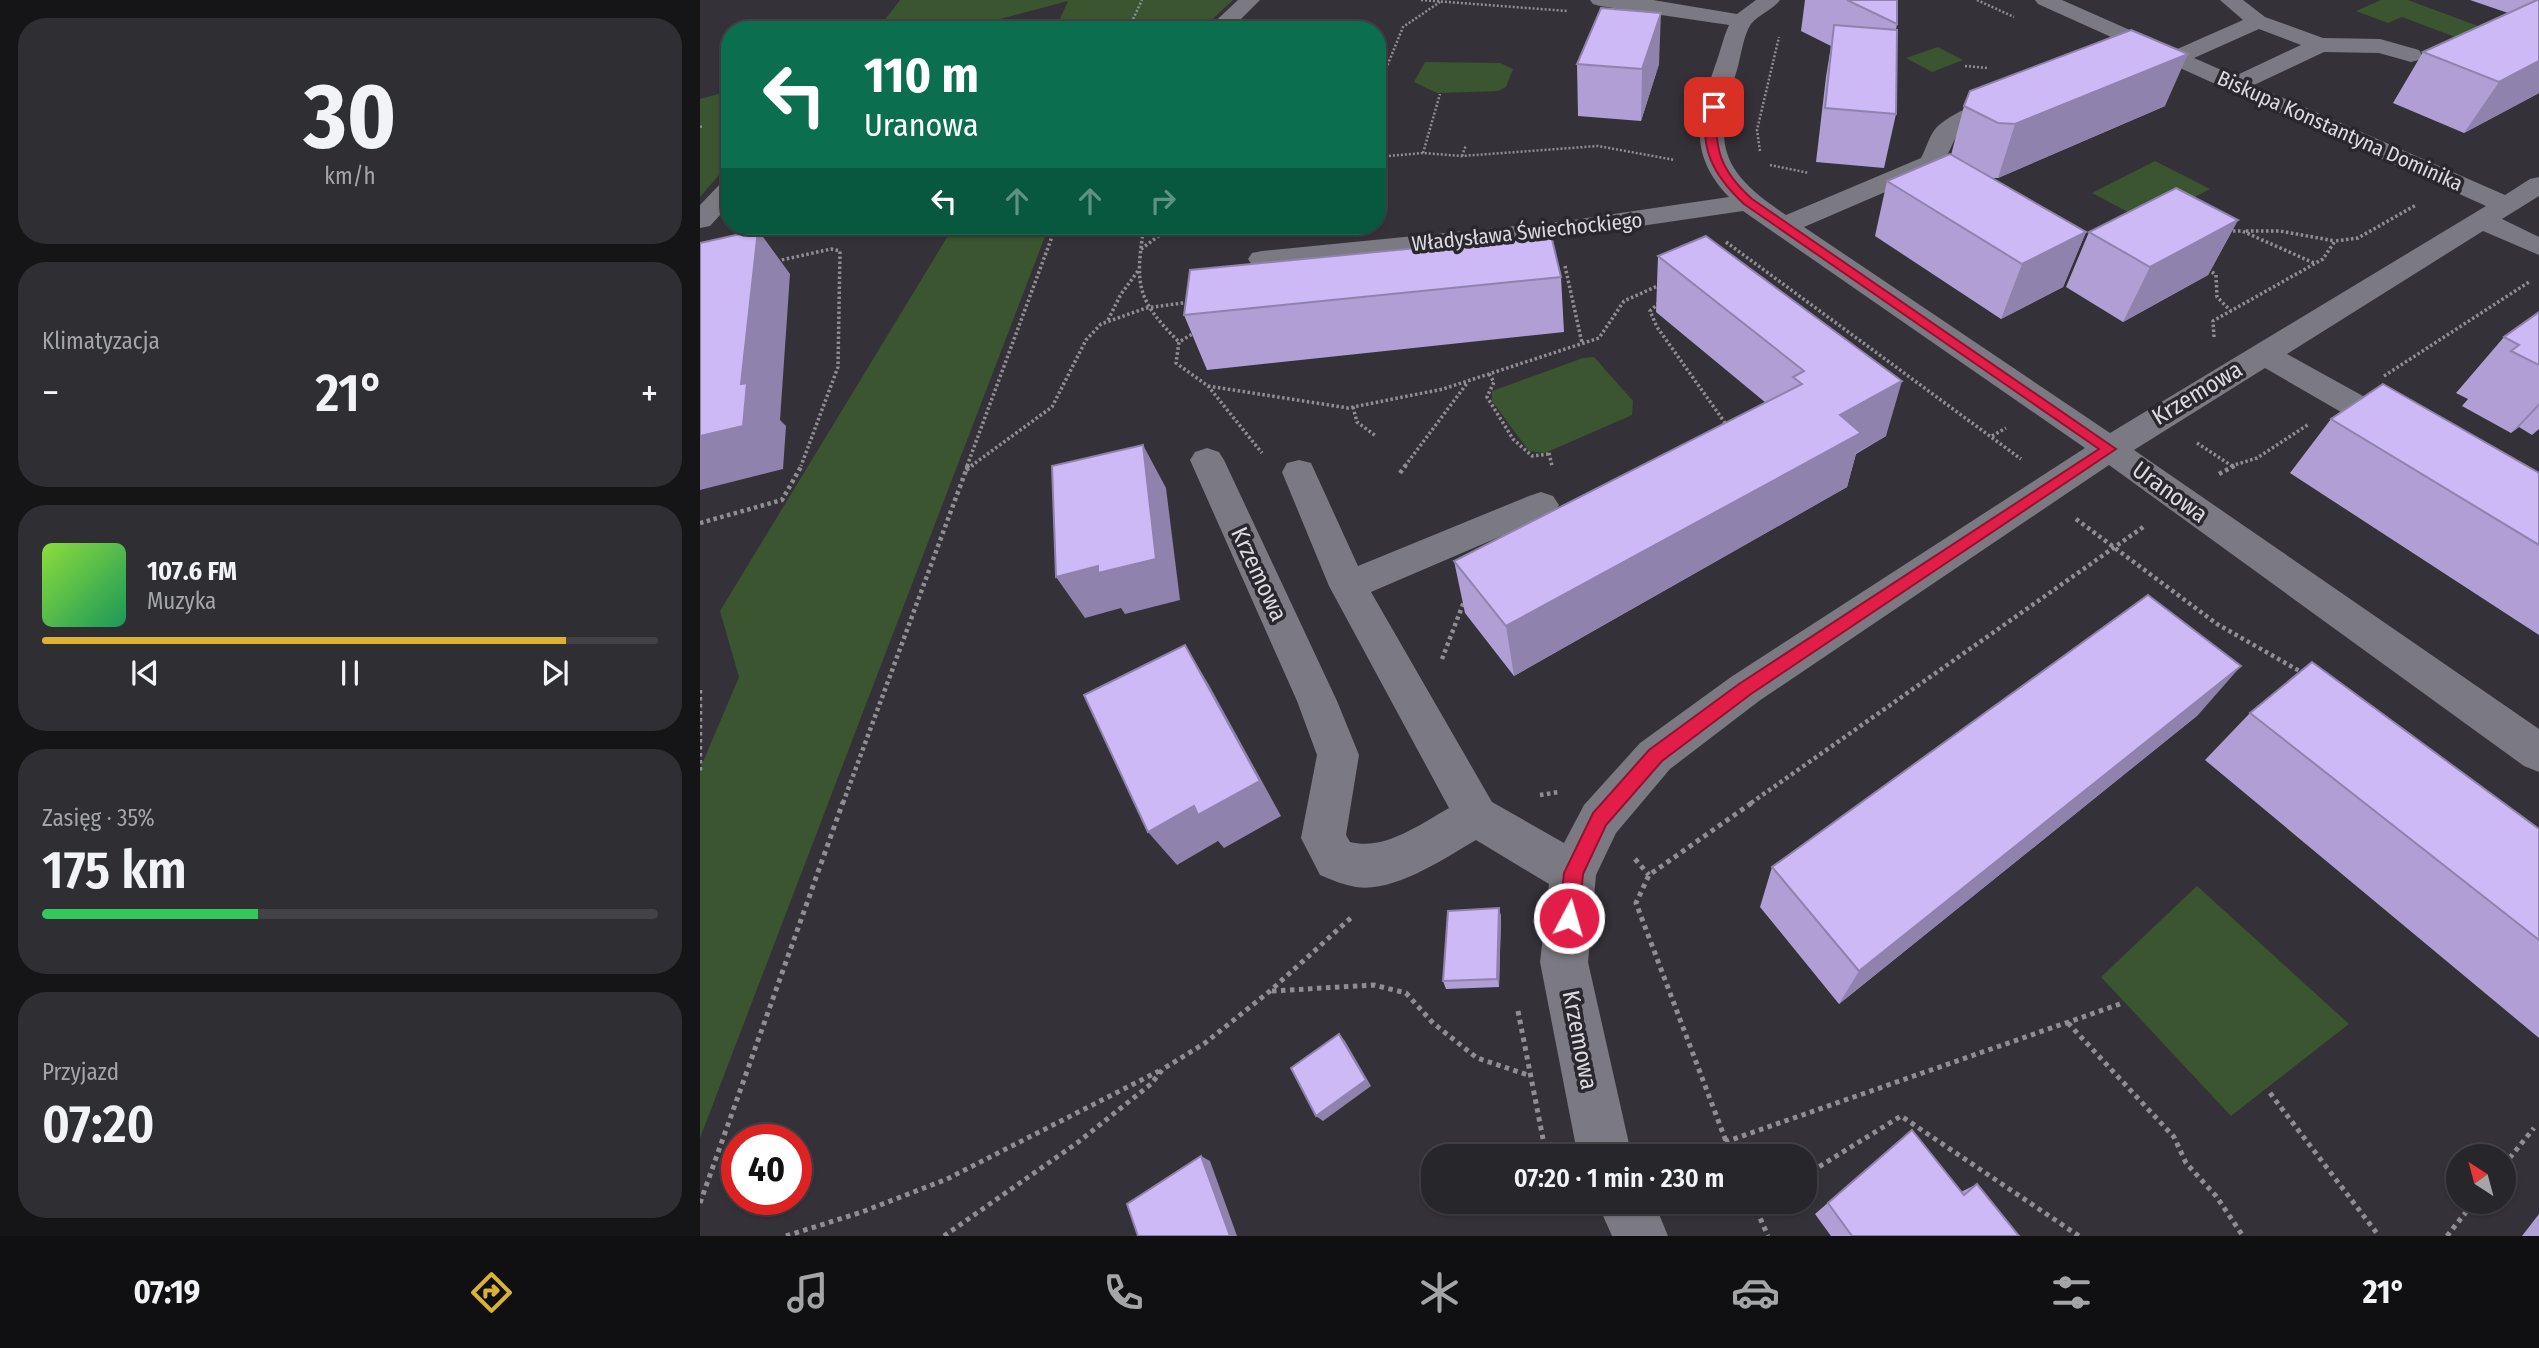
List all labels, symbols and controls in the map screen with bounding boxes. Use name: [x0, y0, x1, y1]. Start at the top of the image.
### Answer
text: 110 m: [864, 46, 979, 105]
icon: left: [749, 49, 840, 140]
text: 30: [304, 62, 396, 171]
street label: Biskupa Konstantyna Dominika: [2213, 65, 2467, 197]
pin: [1684, 77, 1744, 137]
icon: arrive: [1695, 88, 1733, 126]
text: Uranowa: [864, 106, 979, 144]
text: km/h: [324, 162, 376, 190]
icon: left: [925, 182, 963, 220]
icon: ahead: [998, 182, 1036, 220]
icon: ahead: [1071, 182, 1109, 220]
icon: right: [1144, 182, 1182, 220]
street label: Władysława Świechockiego: [1410, 207, 1644, 257]
text: Klimatyzacja: [42, 327, 160, 355]
street label: Krzemowa: [2147, 355, 2247, 431]
text: 21°: [315, 362, 384, 425]
text: −: [42, 370, 59, 416]
text: +: [641, 370, 658, 416]
street label: Uranowa: [2127, 455, 2213, 529]
street label: Krzemowa: [1225, 523, 1293, 625]
text: 107.6 FM: [147, 556, 237, 587]
text: Muzyka: [147, 587, 216, 615]
icon: previous: [126, 654, 164, 692]
icon: pause: [331, 654, 369, 692]
icon: next: [536, 654, 574, 692]
text: Zasięg · 35%: [42, 804, 155, 832]
text: 175 km: [42, 839, 187, 902]
position arrow: [1532, 881, 1606, 955]
street label: Krzemowa: [1557, 988, 1603, 1092]
text: Przyjazd: [42, 1058, 119, 1086]
text: 07:20: [42, 1093, 155, 1156]
speed limit sign: 40: [721, 1124, 812, 1215]
north arrow: [2446, 1144, 2516, 1214]
map controls: [2446, 1144, 2516, 1214]
text: 07:20 · 1 min · 230 m: [1514, 1163, 1724, 1194]
icon: directions: [467, 1268, 516, 1317]
icon: music: [783, 1268, 832, 1317]
icon: phone: [1099, 1268, 1148, 1317]
icon: climate: [1415, 1268, 1464, 1317]
icon: car: [1731, 1268, 1780, 1317]
icon: filters: [2047, 1268, 2096, 1317]
text: 07:19: [133, 1273, 200, 1311]
text: 21°: [2363, 1273, 2405, 1311]

